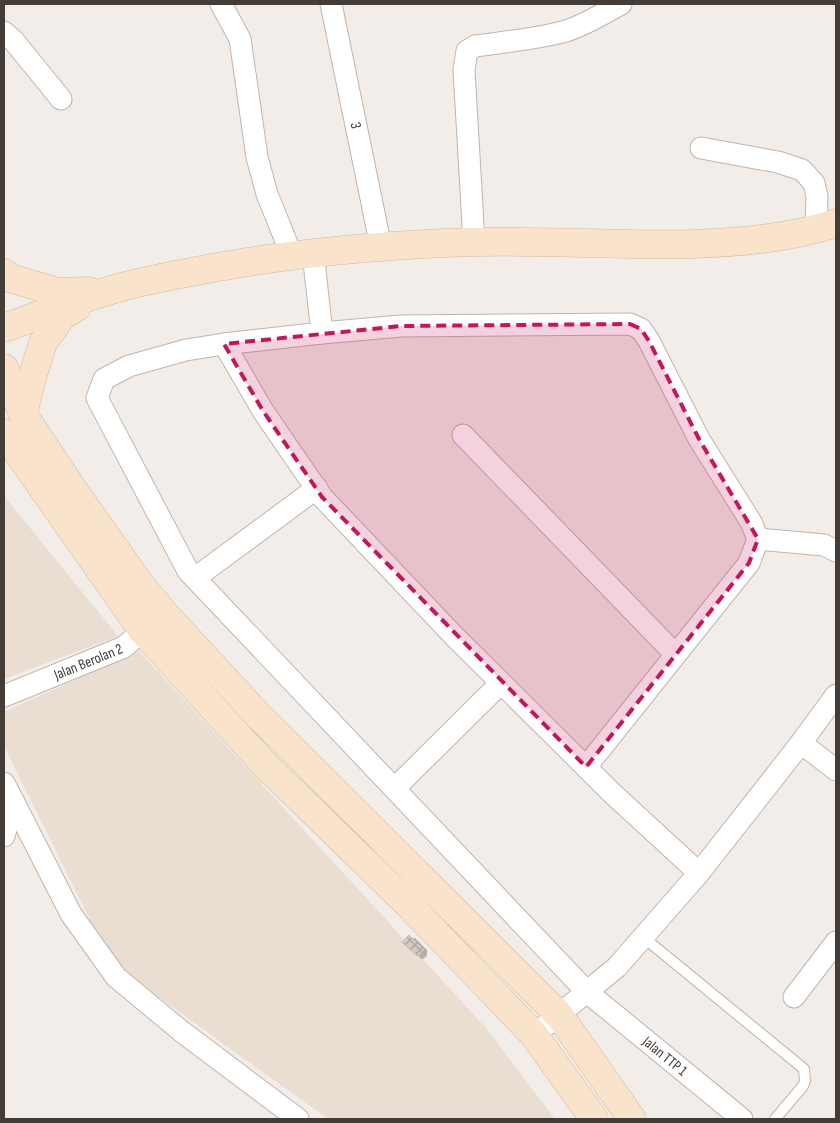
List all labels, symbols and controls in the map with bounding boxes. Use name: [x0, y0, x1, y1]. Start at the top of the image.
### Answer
street label: 3: [346, 121, 365, 131]
street label: Jalan Berolan 2: [50, 639, 126, 685]
street label: Jalan TTP 1: [638, 1032, 692, 1081]

